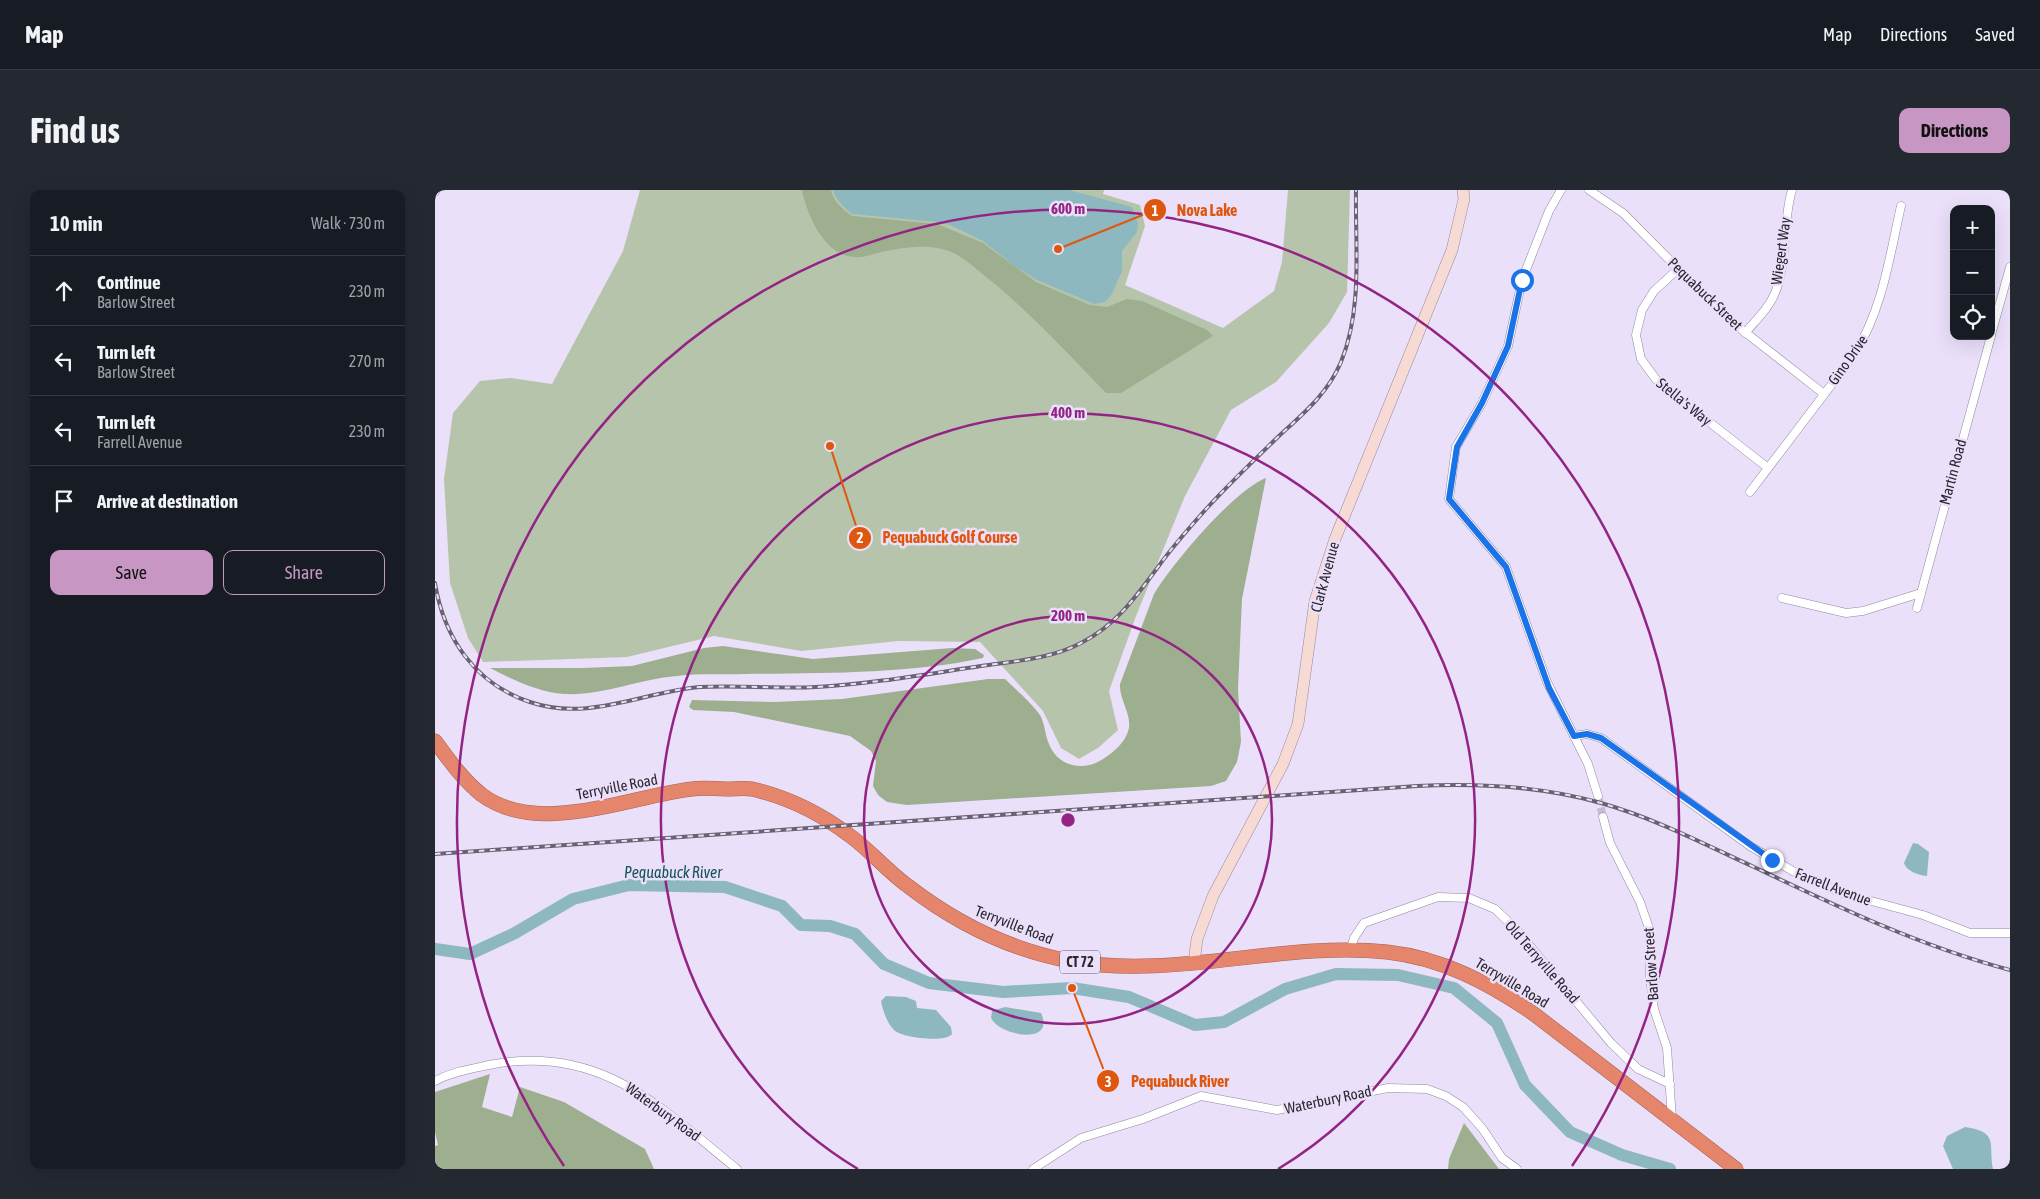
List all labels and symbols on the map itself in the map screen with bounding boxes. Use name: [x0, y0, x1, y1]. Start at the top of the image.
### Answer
callout: Nova Lake: [1142, 195, 1248, 226]
text: 600 m: [1051, 200, 1085, 217]
text: Nova Lake: [1177, 201, 1237, 219]
text: 1: [1151, 202, 1159, 219]
street label: Wiegert Way: [1767, 216, 1794, 286]
street label: Pequabuck Street: [1665, 254, 1746, 333]
route start: [1511, 269, 1534, 292]
street label: Gino Drive: [1824, 331, 1871, 388]
street label: Stella's Way: [1653, 374, 1715, 429]
text: 400 m: [1050, 404, 1085, 421]
street label: Martin Road: [1936, 437, 1969, 506]
callout: Pequabuck Golf Course: [847, 522, 1027, 553]
text: Pequabuck Golf Course: [882, 528, 1018, 546]
text: 2: [856, 529, 864, 546]
street label: Clark Avenue: [1307, 540, 1342, 614]
text: 200 m: [1051, 607, 1085, 624]
street label: Terryville Road: [575, 770, 659, 803]
centre of rings: [1059, 811, 1077, 829]
route end: [1761, 849, 1784, 872]
water label: Pequabuck River: [624, 863, 723, 882]
street label: Farrell Avenue: [1793, 864, 1874, 909]
street label: Terryville Road: [973, 902, 1056, 947]
street label: Old Terryville Road: [1501, 917, 1583, 1007]
street label: Barlow Street: [1639, 927, 1662, 1001]
road number: CT 72: [1060, 950, 1100, 974]
street label: Terryville Road: [1472, 954, 1552, 1012]
callout: Pequabuck River: [1096, 1066, 1239, 1097]
text: Pequabuck River: [1131, 1072, 1229, 1090]
text: 3: [1104, 1073, 1112, 1090]
street label: Waterbury Road: [623, 1079, 704, 1144]
street label: Waterbury Road: [1283, 1082, 1373, 1117]

